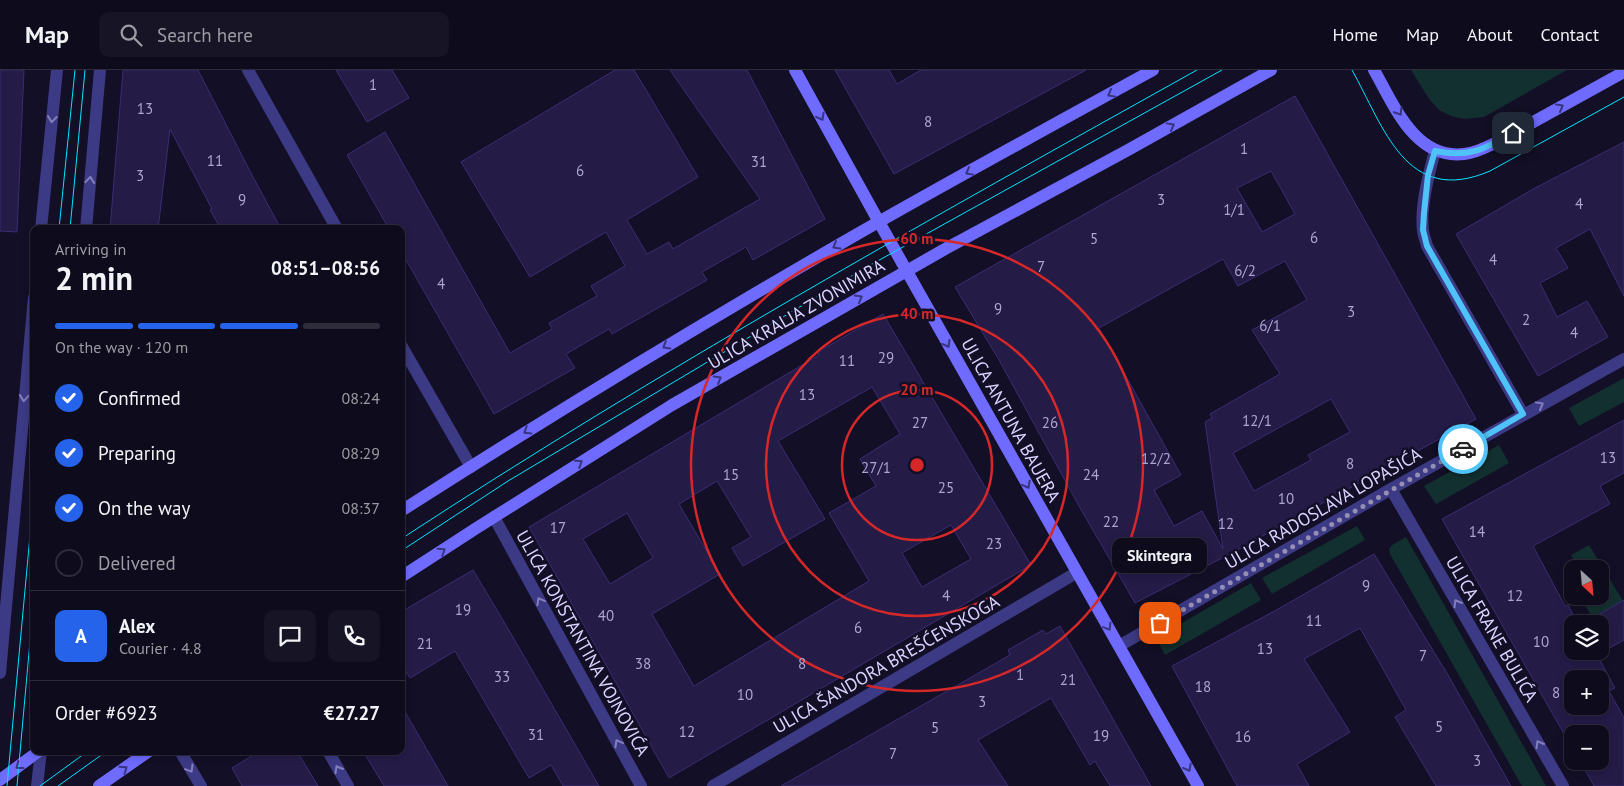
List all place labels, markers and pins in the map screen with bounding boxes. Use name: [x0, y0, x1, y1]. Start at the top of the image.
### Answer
pin: [1492, 112, 1534, 154]
centre of rings: [908, 456, 926, 474]
callout: Skintegra: [1112, 538, 1208, 573]
pin: [1139, 602, 1181, 644]

